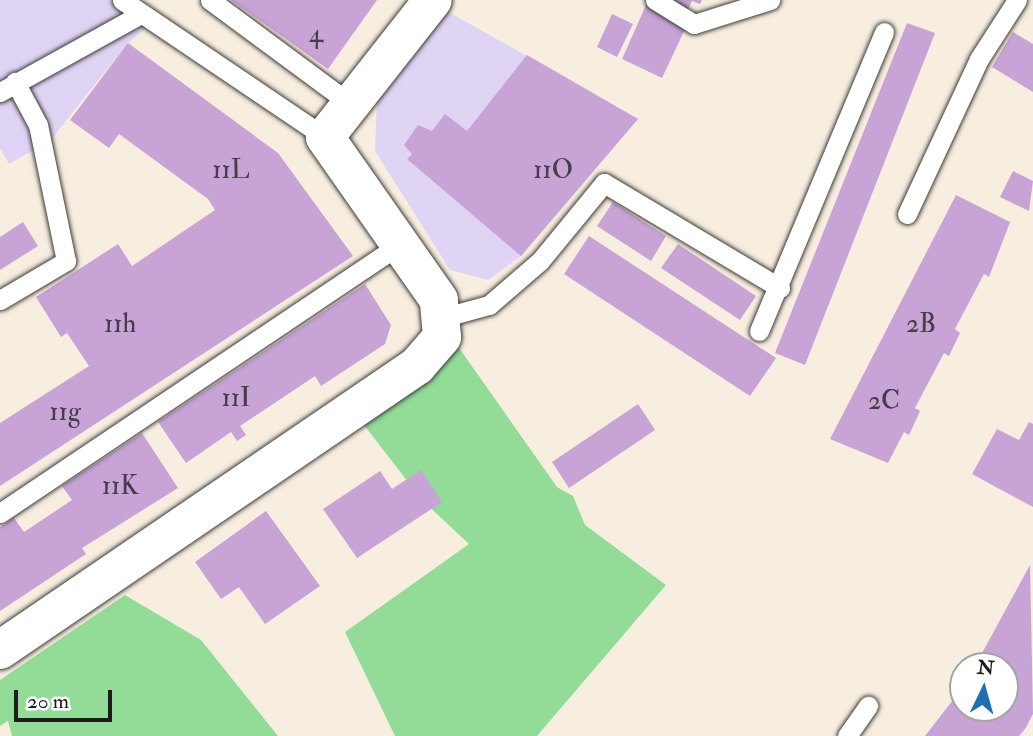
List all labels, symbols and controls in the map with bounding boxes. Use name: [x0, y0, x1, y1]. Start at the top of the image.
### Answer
house number: 4: [309, 19, 323, 51]
house number: 11L: [212, 155, 250, 187]
house number: 11O: [533, 155, 573, 187]
house number: 11h: [104, 309, 136, 341]
house number: 2B: [906, 309, 936, 341]
house number: 11I: [221, 383, 251, 415]
house number: 2C: [868, 386, 900, 418]
house number: 11g: [49, 397, 81, 429]
house number: 11K: [102, 471, 138, 503]
north arrow: [949, 652, 1019, 722]
text: N: [976, 655, 995, 681]
scale bar: [18, 676, 116, 720]
text: 20 m: [27, 688, 69, 715]

